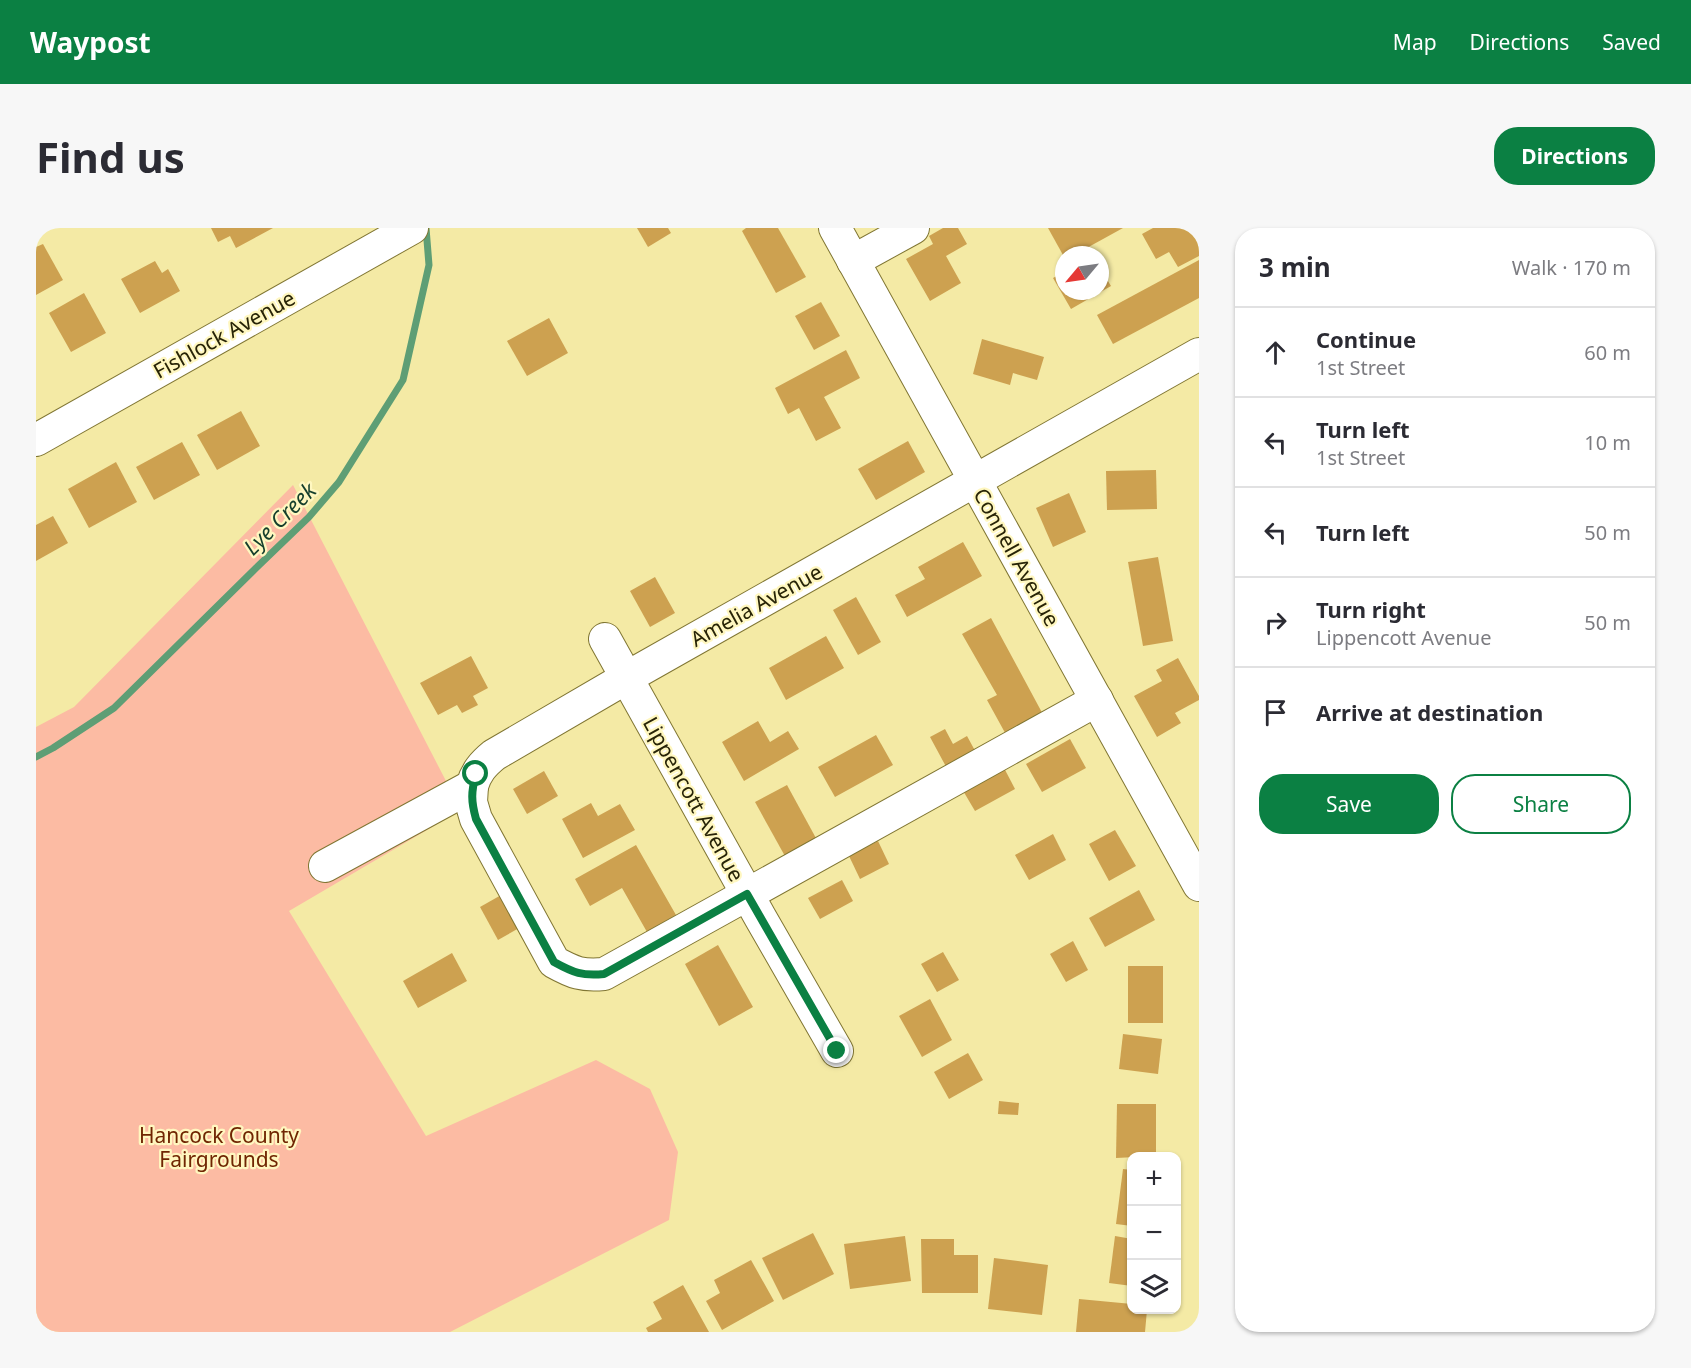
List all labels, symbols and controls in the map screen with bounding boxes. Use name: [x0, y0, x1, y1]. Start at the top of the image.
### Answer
text: Waypost: [30, 23, 151, 61]
text: Map: [1393, 28, 1437, 56]
text: Directions: [1470, 28, 1569, 56]
text: Saved: [1602, 28, 1661, 56]
button: Directions: [1494, 127, 1655, 185]
text: Find us: [36, 128, 185, 185]
north arrow: [1055, 246, 1109, 300]
text: 3 min: [1259, 249, 1331, 285]
text: Walk · 170 m: [1512, 254, 1631, 281]
street label: Fishlock Avenue: [148, 283, 300, 385]
text: Continue: [1316, 324, 1416, 354]
icon: ahead: [1259, 336, 1292, 369]
text: 60 m: [1584, 339, 1631, 366]
text: 1st Street: [1316, 354, 1405, 381]
text: Turn left: [1316, 414, 1410, 444]
icon: left: [1259, 426, 1292, 459]
text: 10 m: [1584, 429, 1631, 456]
text: 1st Street: [1316, 444, 1405, 471]
water label: Lye Creek: [236, 474, 323, 561]
street label: Connell Avenue: [967, 483, 1067, 631]
icon: left: [1259, 516, 1292, 549]
text: Turn left: [1316, 517, 1410, 547]
text: 50 m: [1584, 519, 1631, 546]
street label: Amelia Avenue: [685, 557, 827, 653]
text: Turn right: [1316, 594, 1426, 624]
icon: right: [1259, 606, 1292, 639]
text: 50 m: [1584, 609, 1631, 636]
text: Lippencott Avenue: [1316, 624, 1491, 651]
icon: arrive: [1259, 696, 1292, 729]
text: Arrive at destination: [1316, 697, 1543, 727]
street label: Lippencott Avenue: [637, 712, 751, 886]
route start: [462, 760, 488, 786]
button: Save: [1259, 774, 1439, 834]
button: Share: [1451, 774, 1631, 834]
route end: [823, 1037, 849, 1063]
park label: Hancock County Fairgrounds: [139, 1121, 299, 1173]
map controls: [1127, 1152, 1181, 1314]
button: +: [1127, 1152, 1181, 1206]
button: −: [1127, 1206, 1181, 1260]
button: layers: [1127, 1260, 1181, 1314]

